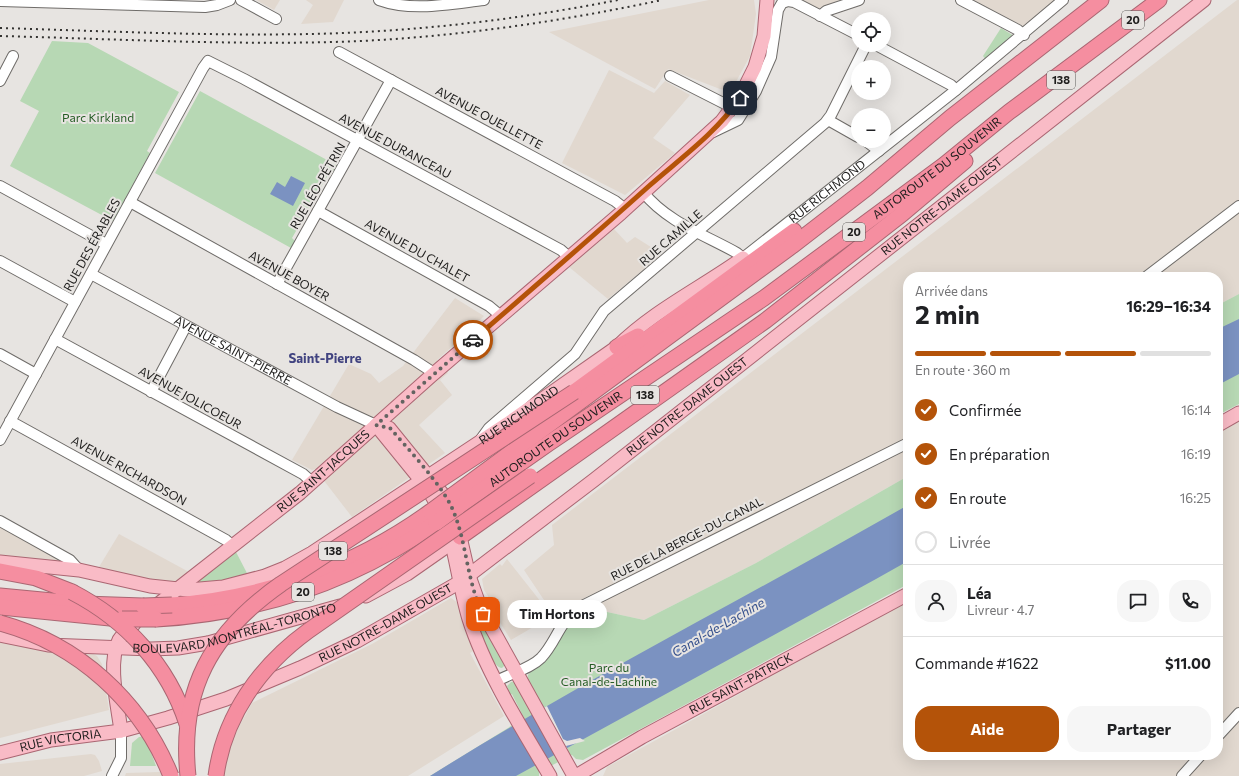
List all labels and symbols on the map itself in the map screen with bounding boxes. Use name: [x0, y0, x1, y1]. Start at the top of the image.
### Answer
road number: 20: [1122, 11, 1144, 29]
road number: 138: [1047, 71, 1075, 89]
pin: [723, 81, 757, 115]
street label: AVENUE OUELLETTE: [434, 83, 545, 151]
park label: Parc Kirkland: [62, 110, 134, 124]
street label: AVENUE DURANCEAU: [337, 110, 454, 181]
street label: AUTOROUTE DU SOUVENIR: [869, 113, 1004, 221]
street label: RUE LÉO-PÉTRIN: [287, 140, 348, 231]
street label: RUE NOTRE-DAME OUEST: [878, 153, 1005, 258]
street label: RUE RICHMOND: [786, 156, 868, 225]
street label: RUE DES ÉRABLES: [60, 196, 122, 293]
street label: RUE CAMILLE: [636, 206, 704, 268]
street label: AVENUE DU CHALET: [363, 216, 472, 285]
road number: 20: [843, 223, 865, 241]
street label: AVENUE BOYER: [247, 247, 332, 303]
street label: AVENUE SAINT-PIERRE: [172, 312, 294, 387]
courier: [453, 320, 493, 360]
district label: Saint-Pierre: [288, 350, 362, 366]
street label: RUE NOTRE-DAME OUEST: [623, 354, 750, 458]
street label: AVENUE JOLICOEUR: [136, 363, 244, 432]
street label: RUE RICHMOND: [476, 382, 561, 447]
road number: 138: [631, 386, 659, 404]
street label: AUTOROUTE DU SOUVENIR: [486, 388, 625, 489]
street label: RUE SAINT-JACQUES: [274, 426, 372, 515]
street label: AVENUE RICHARDSON: [69, 433, 190, 508]
street label: RUE DE LA BERGE-DU-CANAL: [608, 494, 765, 583]
road number: 138: [319, 542, 347, 560]
street label: RUE NOTRE-DAME OUEST: [316, 580, 455, 664]
road number: 20: [292, 583, 314, 601]
water label: Canal-de-Lachine: [669, 594, 767, 660]
pin: [466, 597, 500, 631]
street label: BOULEVARD MONTRÉAL-TORONTO: [132, 599, 338, 655]
callout: Tim Hortons: [507, 600, 607, 628]
street label: RUE SAINT-PATRICK: [686, 649, 795, 716]
park label: Parc du Canal-de-Lachine: [561, 660, 657, 688]
street label: RUE VICTORIA: [18, 726, 102, 754]

